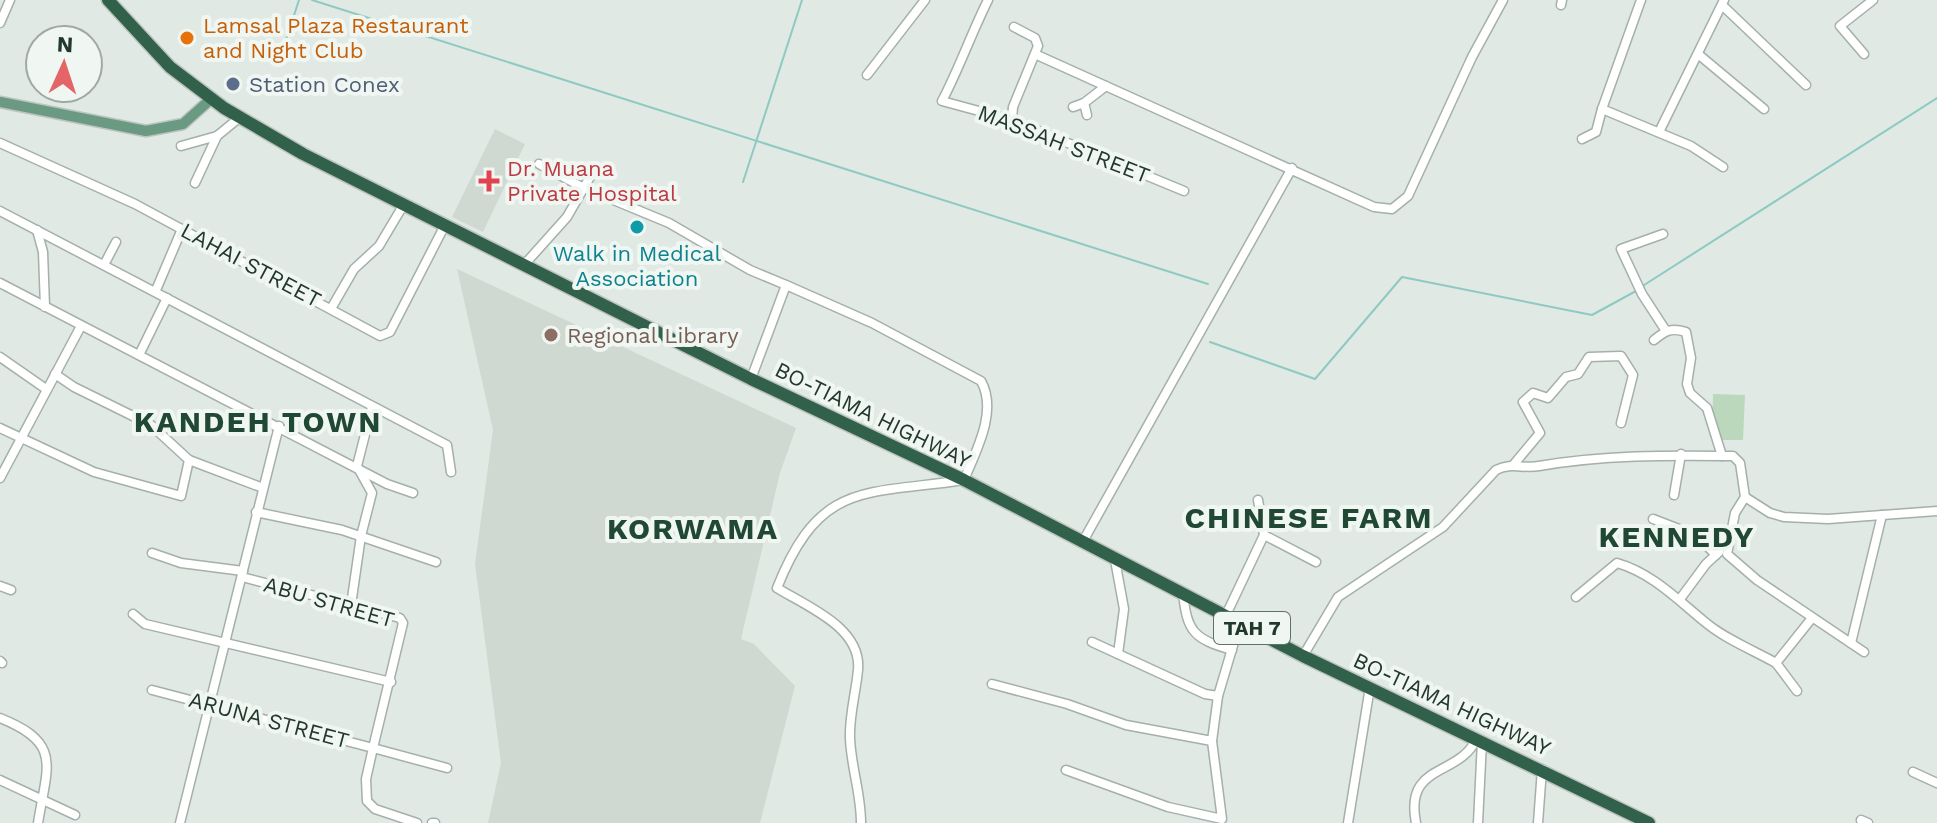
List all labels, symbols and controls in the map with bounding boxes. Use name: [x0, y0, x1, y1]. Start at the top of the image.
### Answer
place label: Lamsal Plaza Restaurant and Night Club: [203, 13, 468, 63]
north arrow: [24, 24, 104, 104]
marker: Lamsal Plaza Restaurant and Night Club: [178, 29, 196, 47]
text: N: [56, 32, 74, 57]
place label: Station Conex: [249, 72, 400, 97]
marker: Station Conex: [224, 75, 242, 93]
street label: MASSAH STREET: [975, 100, 1153, 188]
place label: Dr. Muana Private Hospital: [507, 156, 677, 206]
marker: Dr. Muana Private Hospital: [478, 170, 500, 192]
street label: LAHAI STREET: [177, 218, 325, 312]
marker: Walk in Medical Association: [628, 218, 646, 236]
place label: Walk in Medical Association: [553, 241, 721, 291]
place label: Regional Library: [567, 323, 739, 348]
marker: Regional Library: [542, 326, 560, 344]
street label: BO-TIAMA HIGHWAY: [771, 357, 975, 474]
district label: KANDEH TOWN: [134, 404, 382, 439]
district label: CHINESE FARM: [1185, 500, 1433, 535]
district label: KORWAMA: [607, 511, 779, 546]
district label: KENNEDY: [1599, 519, 1755, 554]
street label: ABU STREET: [261, 571, 397, 633]
road number: TAH 7: [1214, 612, 1290, 644]
street label: BO-TIAMA HIGHWAY: [1349, 647, 1555, 761]
street label: ARUNA STREET: [186, 687, 352, 753]

